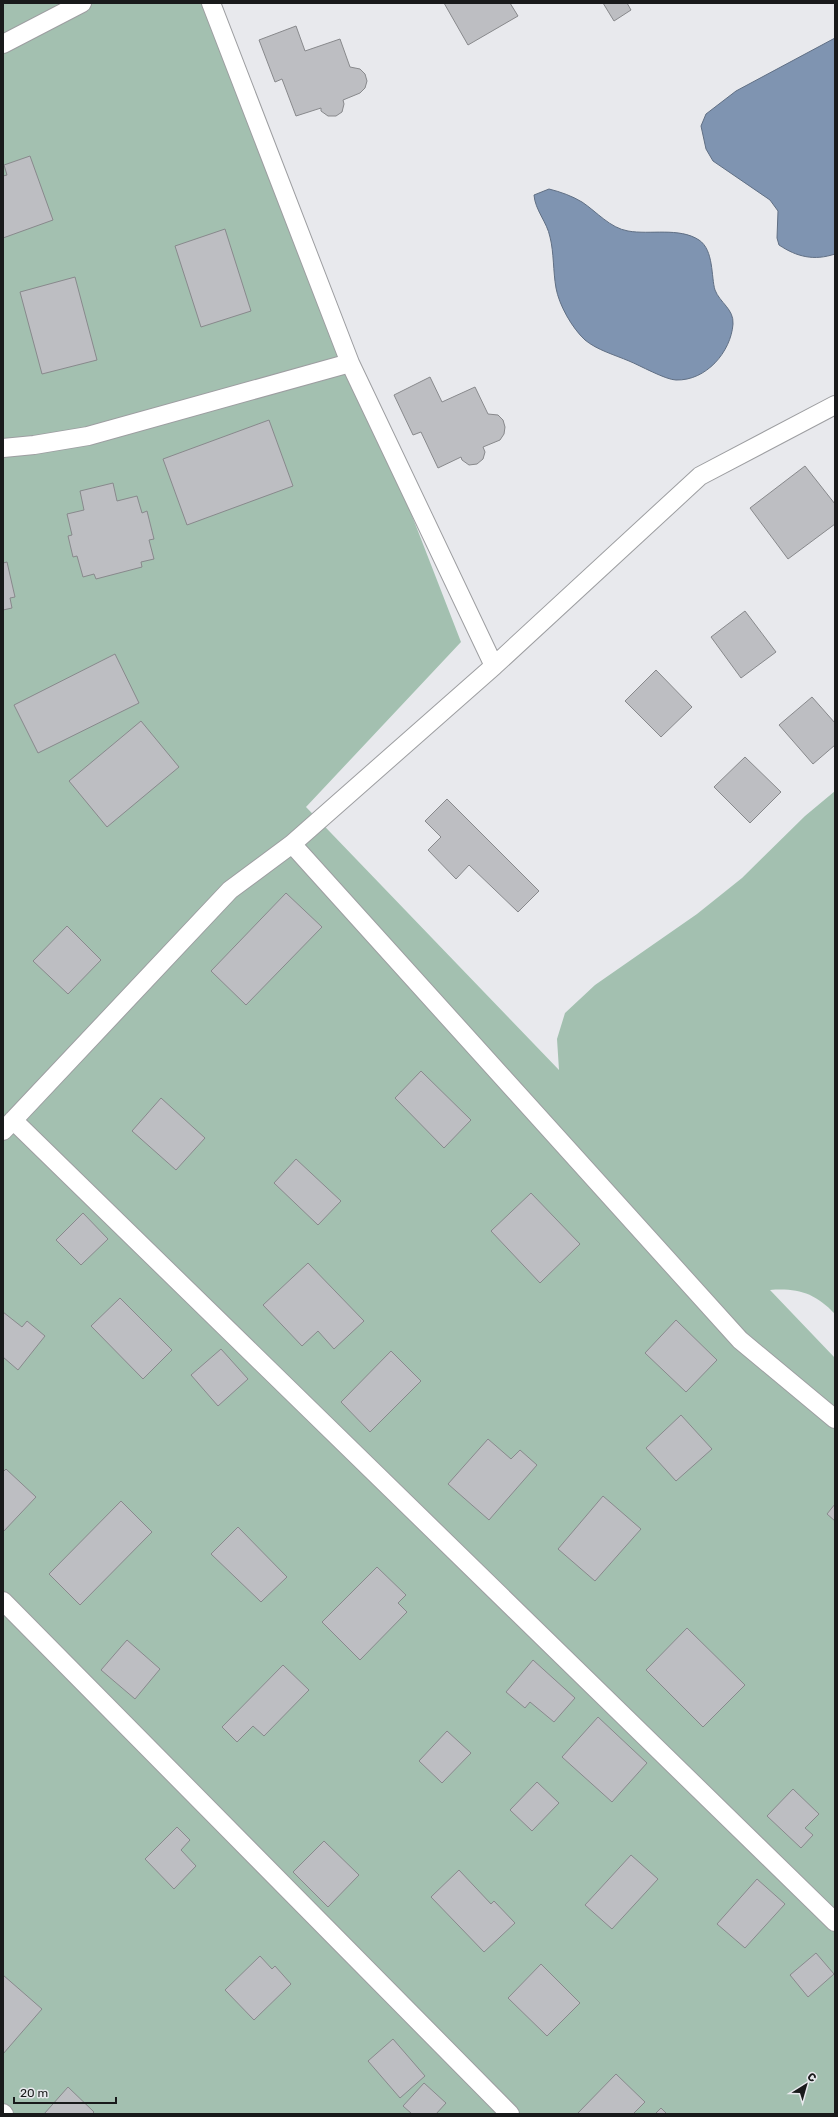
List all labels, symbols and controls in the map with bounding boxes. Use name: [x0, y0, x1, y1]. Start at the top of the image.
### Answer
north arrow: [786, 2065, 826, 2105]
text: С: [805, 2070, 819, 2085]
scale bar: [14, 2079, 116, 2105]
text: 20 m: [20, 2086, 48, 2100]

